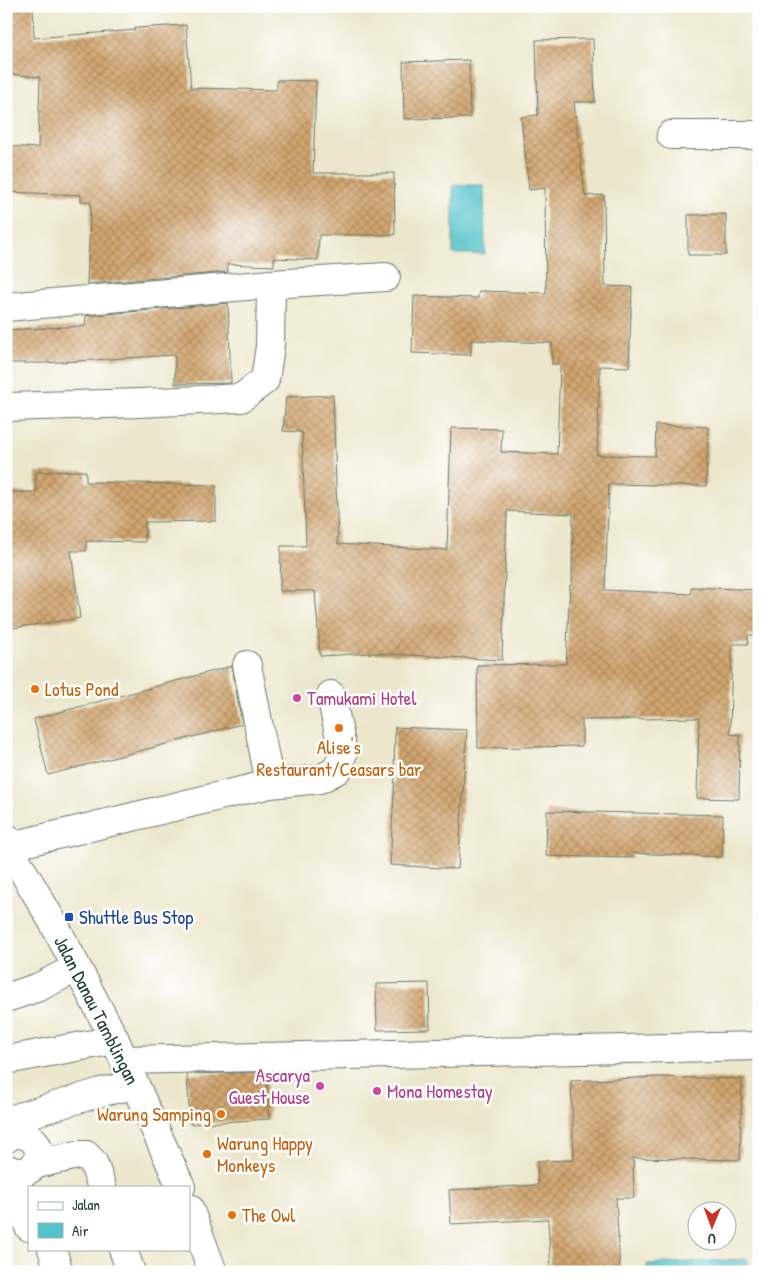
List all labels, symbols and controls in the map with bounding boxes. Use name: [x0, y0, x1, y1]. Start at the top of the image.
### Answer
place label: Lotus Pond: [45, 676, 119, 702]
marker: Lotus Pond: [29, 683, 41, 695]
place label: Tamukami Hotel: [307, 685, 417, 711]
marker: Tamukami Hotel: [291, 692, 303, 704]
marker: Alise's Restaurant/Ceasars bar: [333, 722, 345, 734]
place label: Alise's Restaurant/Ceasars bar: [257, 734, 422, 782]
place label: Shuttle Bus Stop: [79, 904, 193, 930]
marker: Shuttle Bus Stop: [63, 911, 75, 923]
street label: Jalan Danau Tamblingan: [48, 931, 146, 1089]
place label: Ascarya Guest House: [228, 1062, 311, 1110]
place label: Mona Homestay: [387, 1078, 493, 1104]
marker: Ascarya Guest House: [314, 1080, 326, 1092]
marker: Mona Homestay: [371, 1085, 383, 1097]
place label: Warung Samping: [97, 1101, 211, 1127]
marker: Warung Samping: [215, 1108, 227, 1120]
place label: Warung Happy Monkeys: [217, 1130, 313, 1178]
marker: Warung Happy Monkeys: [201, 1148, 213, 1160]
legend: [28, 1186, 190, 1250]
text: Jalan: [72, 1194, 100, 1215]
north arrow: [688, 1200, 738, 1250]
place label: The Owl: [242, 1202, 296, 1228]
marker: The Owl: [226, 1209, 238, 1221]
text: Air: [72, 1220, 89, 1241]
text: U: [707, 1230, 716, 1249]

